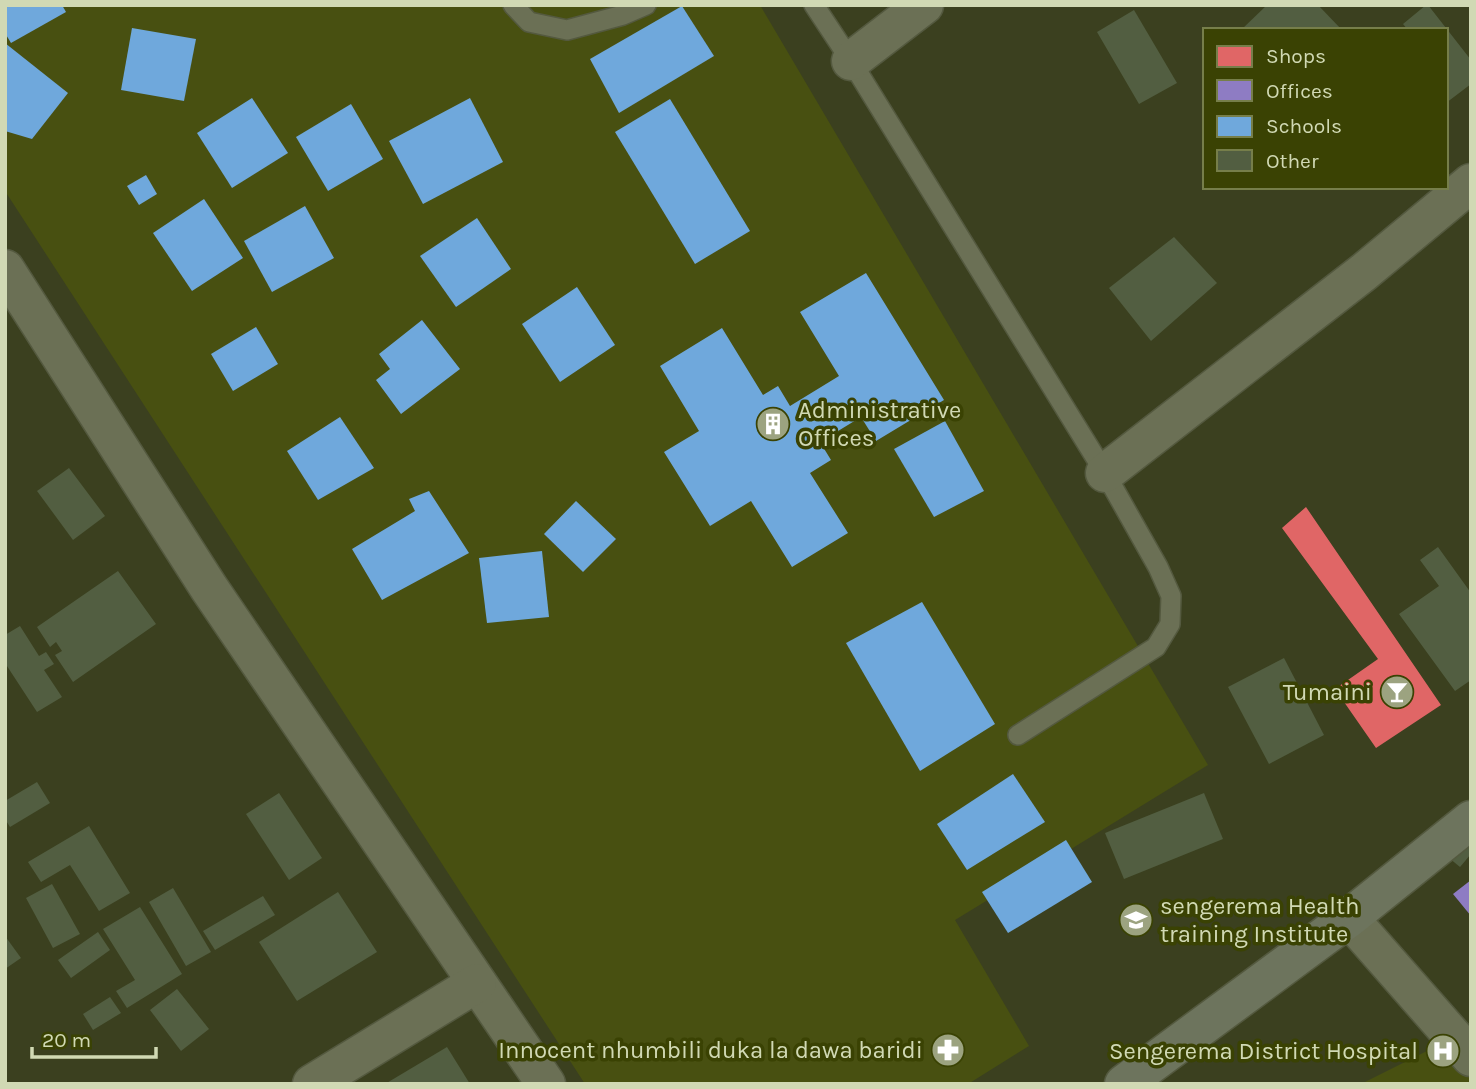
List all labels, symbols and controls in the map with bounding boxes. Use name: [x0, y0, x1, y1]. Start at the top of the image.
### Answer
legend: [1203, 28, 1448, 189]
text: Shops: [1266, 44, 1326, 68]
text: Offices: [1266, 79, 1333, 103]
text: Schools: [1266, 114, 1342, 138]
text: Other: [1266, 149, 1319, 173]
place label: Administrative Offices: [798, 396, 961, 452]
building icon: Administrative Offices: [754, 405, 792, 443]
bar icon: Tumaini: [1378, 673, 1416, 711]
place label: Tumaini: [1283, 678, 1372, 706]
place label: sengerema Health training Institute: [1160, 892, 1359, 948]
school or university icon: sengerema Health training Institute: [1117, 901, 1155, 939]
scale bar: [32, 1016, 156, 1060]
text: 20 m: [42, 1028, 91, 1052]
pharmacy icon: Innocent nhumbili duka la dawa baridi: [929, 1031, 967, 1069]
hospital icon: Sengerema District Hospital: [1424, 1032, 1462, 1070]
place label: Innocent nhumbili duka la dawa baridi: [498, 1036, 923, 1064]
place label: Sengerema District Hospital: [1109, 1037, 1418, 1065]

